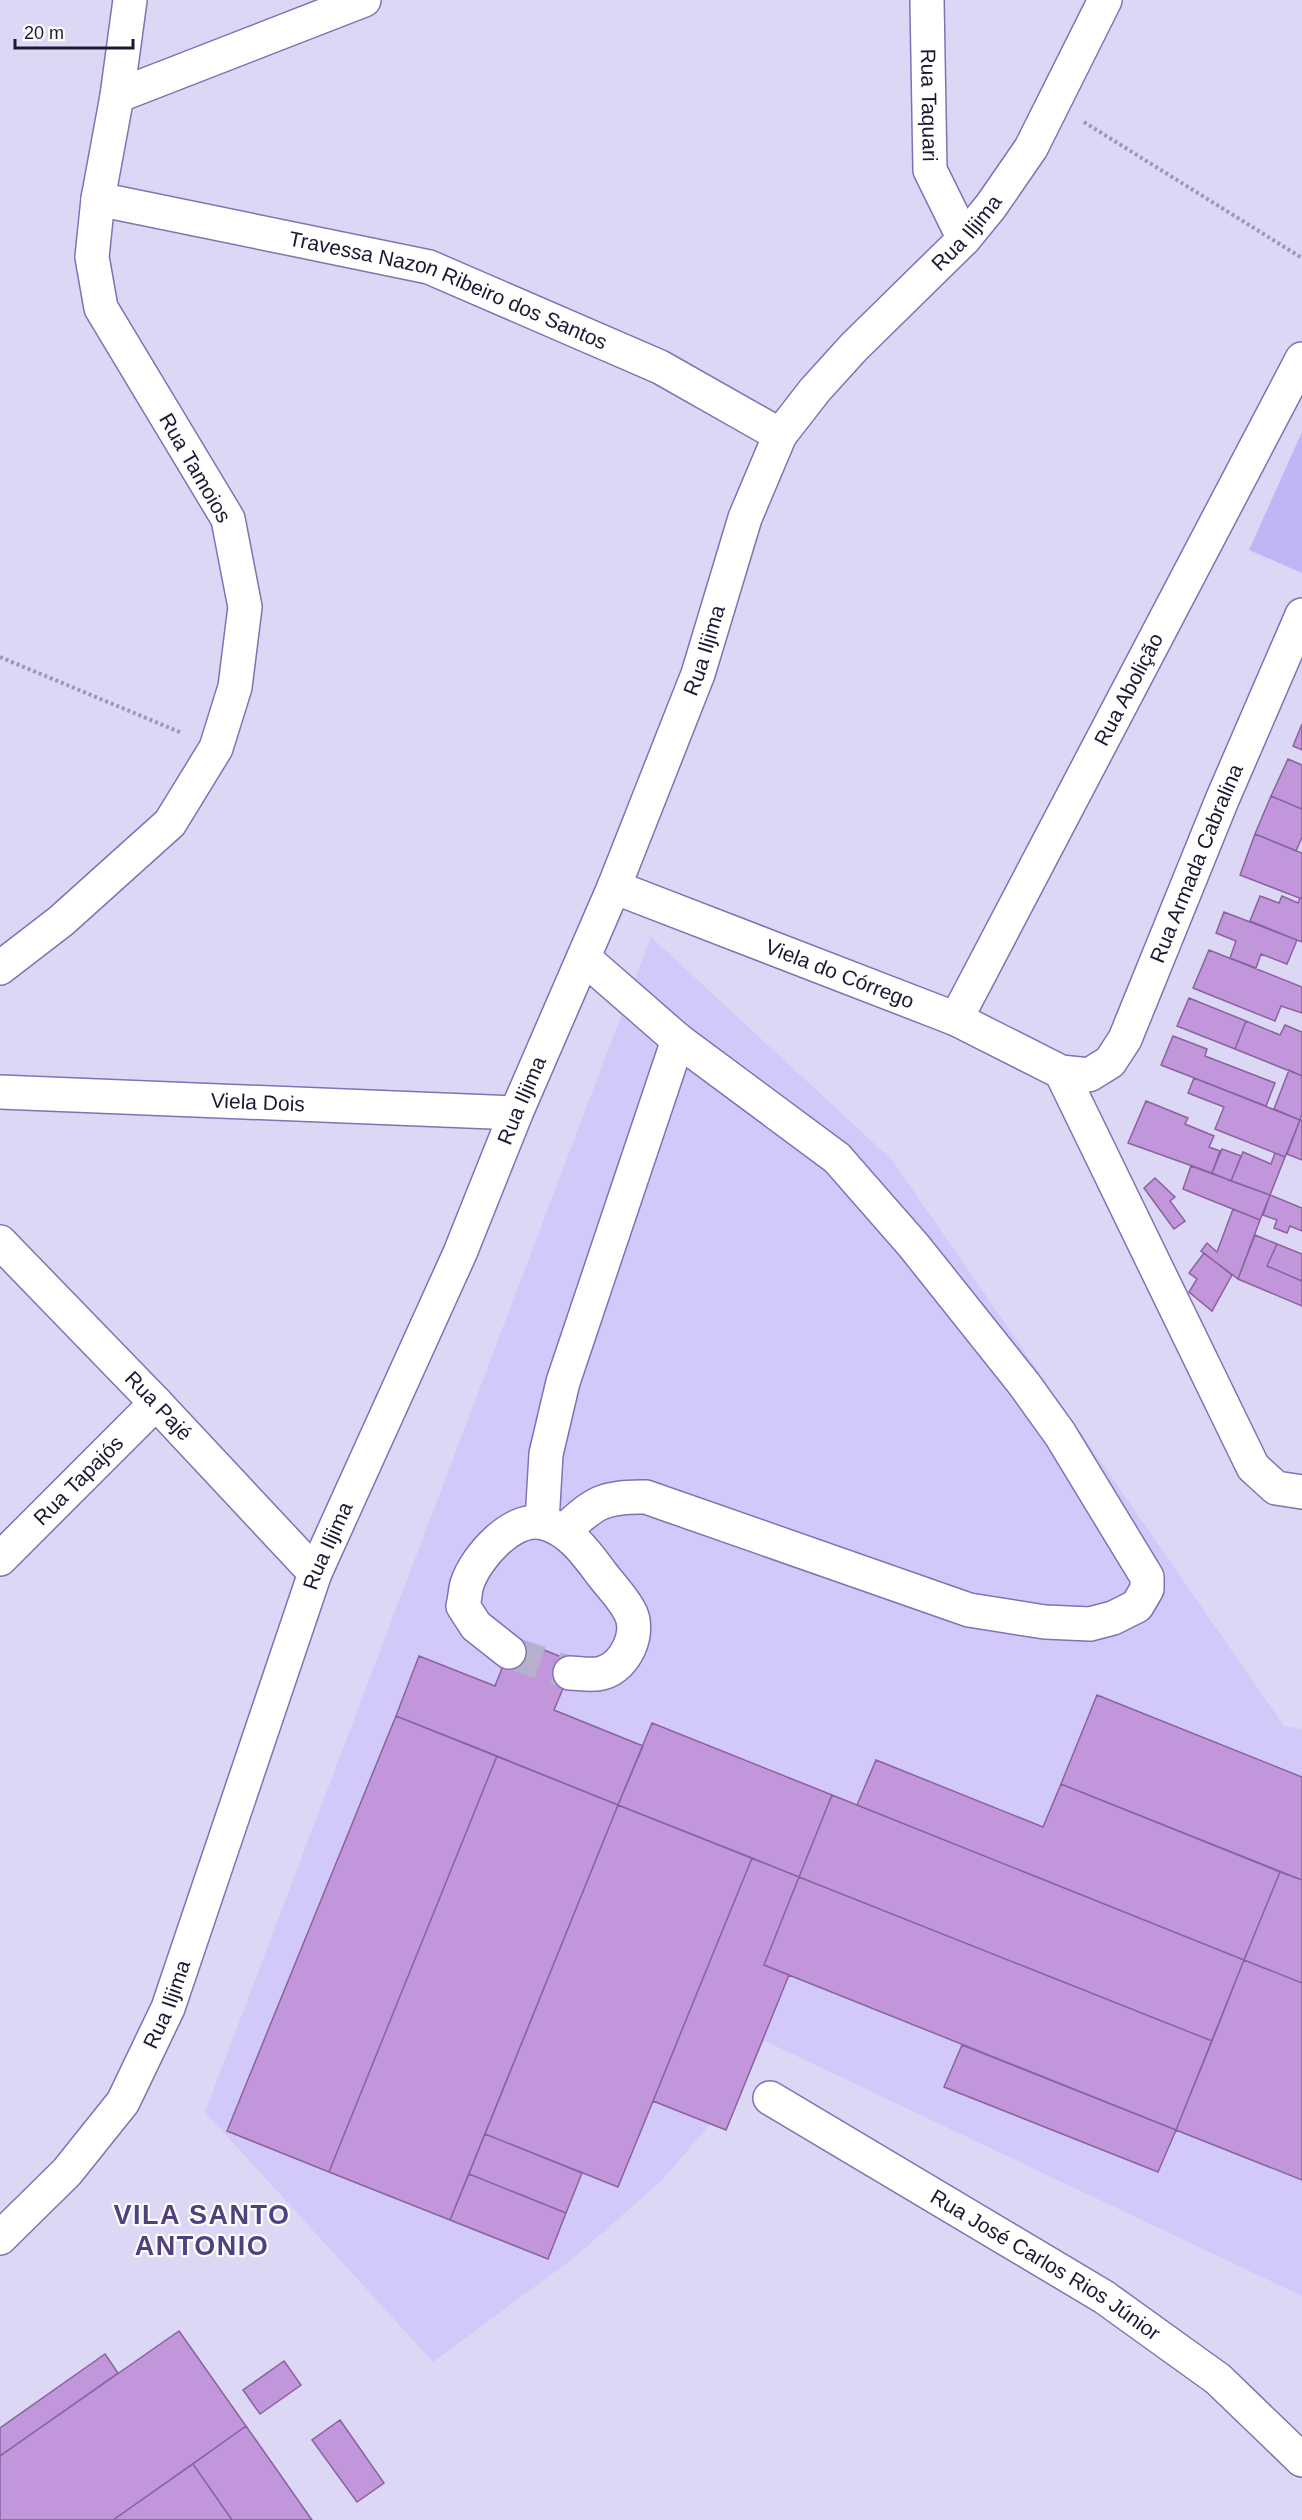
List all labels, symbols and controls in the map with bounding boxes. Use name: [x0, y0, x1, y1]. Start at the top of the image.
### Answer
scale bar: [15, 12, 134, 50]
text: 20 m: [24, 23, 64, 43]
street label: Rua Taquari: [917, 48, 942, 162]
street label: Rua Iljima: [927, 190, 1006, 275]
street label: Travessa Nazon Ribeiro dos Santos: [287, 227, 611, 354]
street label: Rua Tamoios: [155, 409, 236, 526]
street label: Rua Iljima: [679, 602, 729, 699]
street label: Rua Abolição: [1089, 629, 1167, 749]
street label: Rua Armada Cabralina: [1145, 760, 1247, 966]
street label: Viela do Córrego: [762, 935, 917, 1013]
street label: Rua Iljima: [493, 1052, 550, 1148]
street label: Viela Dois: [210, 1089, 305, 1115]
street label: Rua Pajé: [121, 1366, 197, 1445]
street label: Rua Tapajós: [29, 1431, 127, 1529]
street label: Rua Iljima: [298, 1498, 357, 1592]
street label: Rua Iljima: [138, 1957, 194, 2052]
street label: Rua José Carlos Rios Júnior: [927, 2184, 1165, 2345]
district label: VILA SANTO ANTONIO: [113, 2200, 291, 2261]

